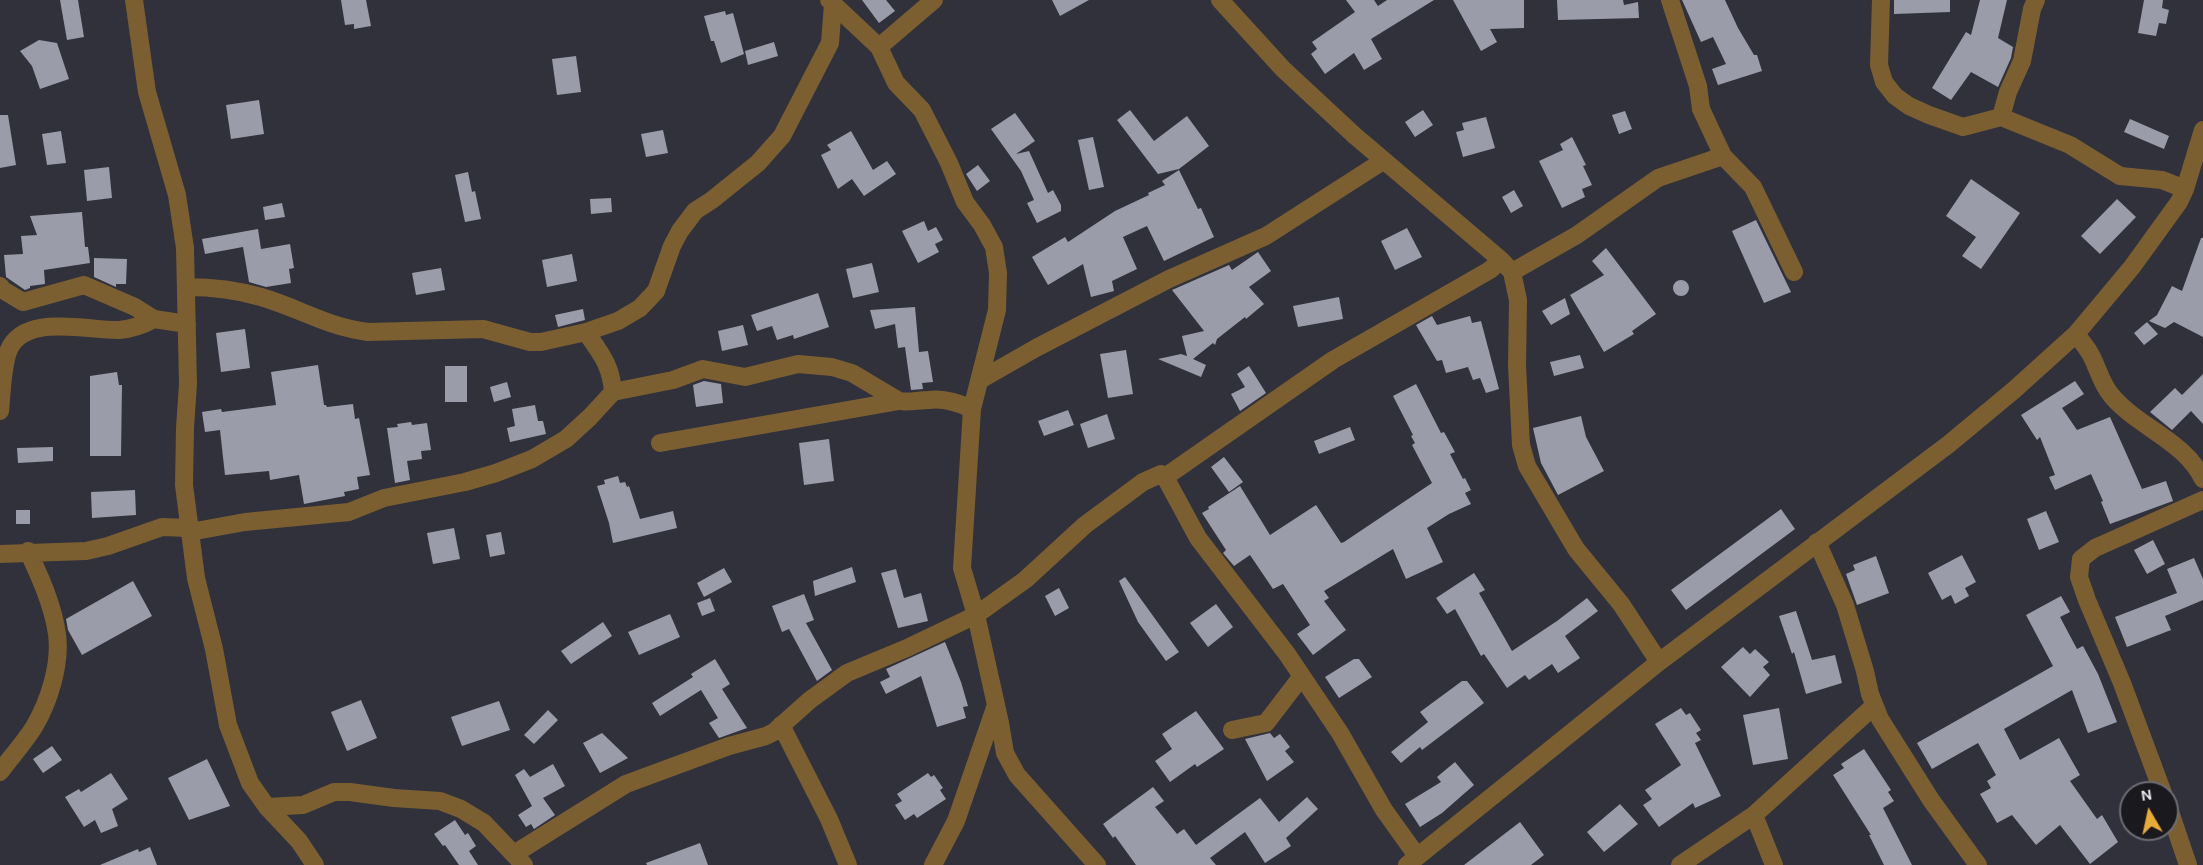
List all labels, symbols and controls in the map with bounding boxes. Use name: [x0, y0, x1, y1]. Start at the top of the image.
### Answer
north arrow: [2119, 781, 2179, 841]
text: N: [2139, 784, 2154, 805]

